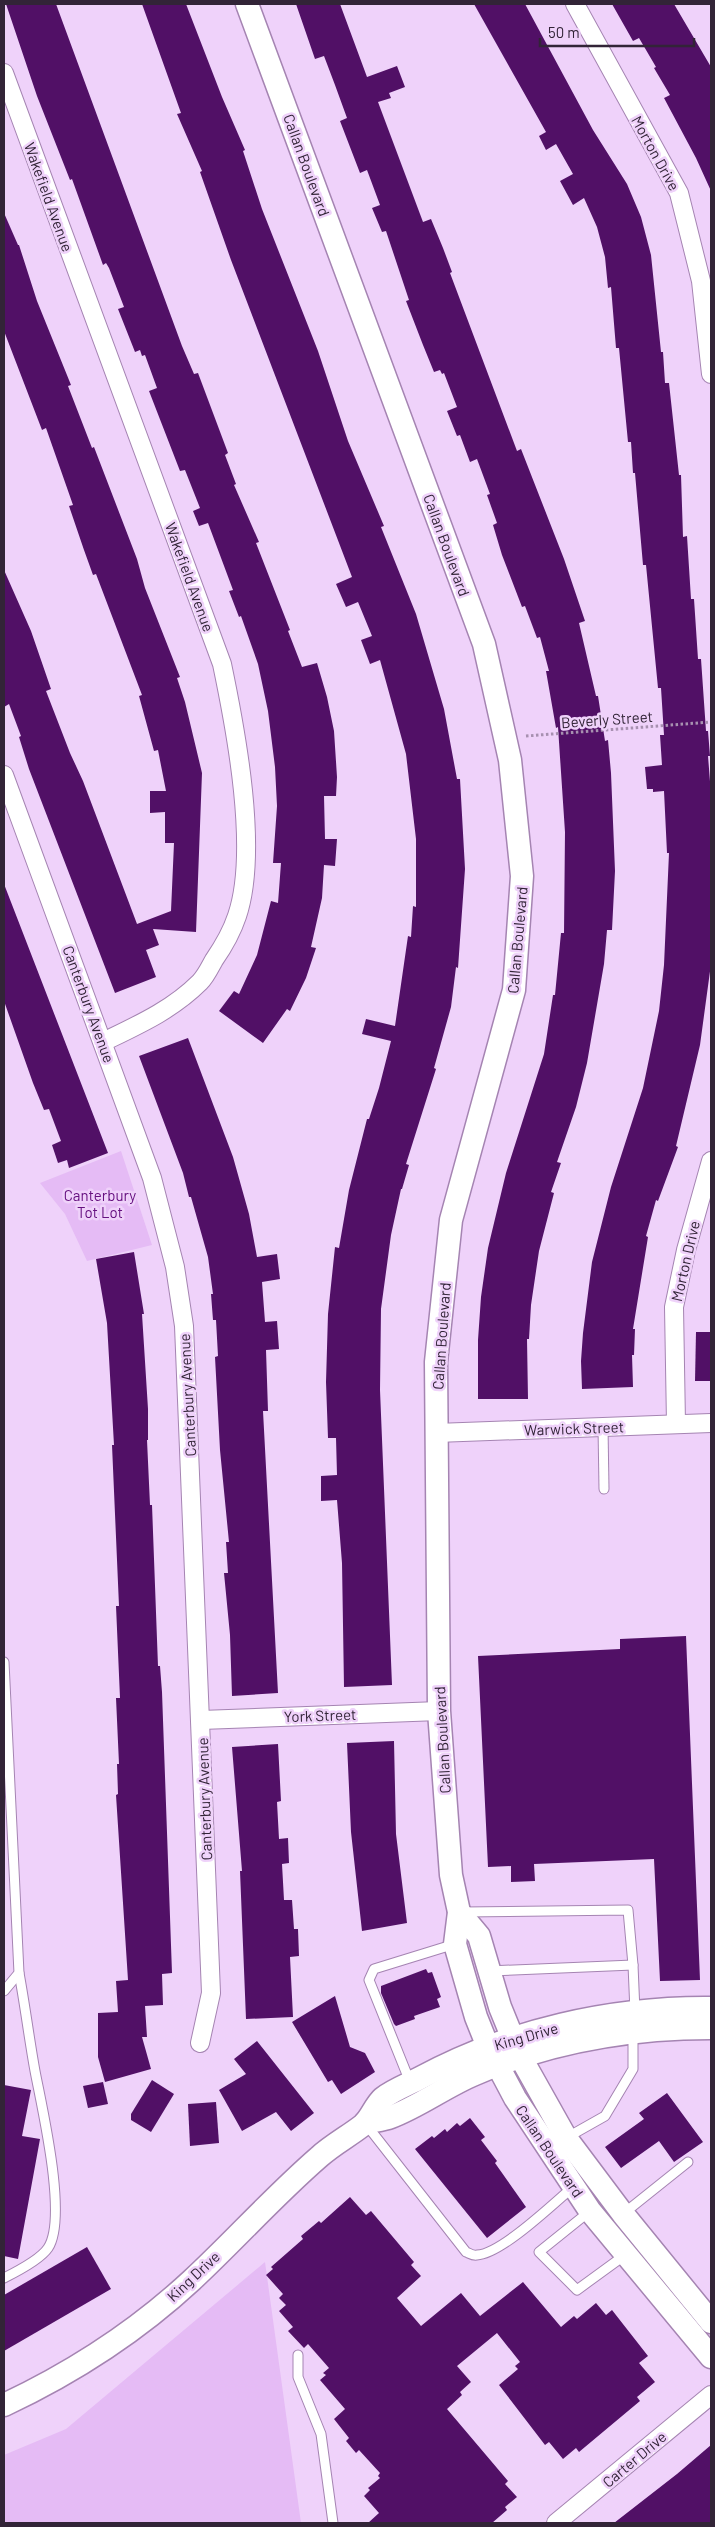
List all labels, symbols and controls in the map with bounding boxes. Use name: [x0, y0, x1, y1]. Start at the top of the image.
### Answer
scale bar: [540, 15, 694, 47]
text: 50 m: [548, 23, 580, 41]
street label: Callan Boulevard: [280, 111, 334, 219]
street label: Morton Drive: [628, 113, 684, 193]
street label: Wakefield Avenue: [21, 140, 77, 254]
street label: Callan Boulevard: [420, 491, 474, 599]
street label: Wakefield Avenue: [162, 520, 218, 634]
street label: Beverly Street: [561, 707, 653, 731]
street label: Callan Boulevard: [503, 886, 531, 994]
street label: Canterbury Avenue: [59, 943, 119, 1065]
park label: Canterbury Tot Lot: [64, 1186, 136, 1221]
street label: Morton Drive: [667, 1219, 703, 1303]
street label: Callan Boulevard: [428, 1282, 454, 1390]
street label: Canterbury Avenue: [175, 1333, 199, 1457]
street label: Warwick Street: [524, 1417, 624, 1439]
street label: Callan Boulevard: [430, 1686, 454, 1794]
street label: York Street: [283, 1705, 357, 1725]
street label: Canterbury Avenue: [193, 1737, 215, 1861]
street label: King Drive: [492, 2018, 560, 2054]
street label: Callan Boulevard: [513, 2101, 587, 2201]
street label: King Drive: [163, 2247, 223, 2305]
street label: Carter Drive: [599, 2427, 669, 2491]

